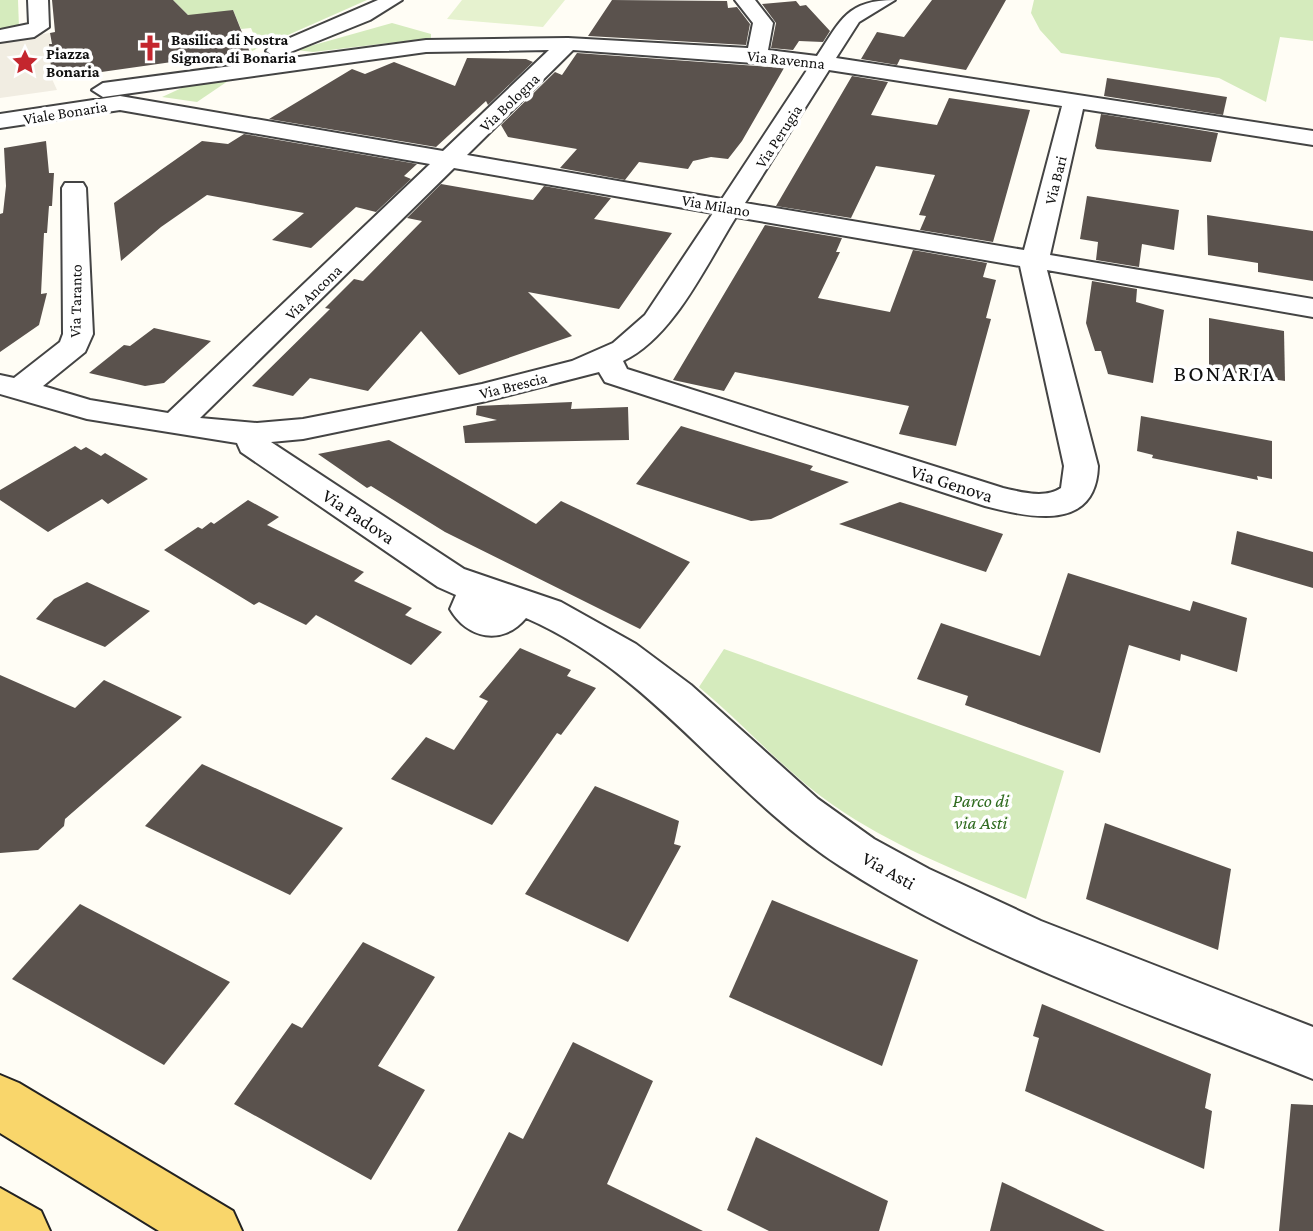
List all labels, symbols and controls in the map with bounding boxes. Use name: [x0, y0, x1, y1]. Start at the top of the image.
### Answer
place label: Basilica di Nostra Signora di Bonaria: [171, 31, 296, 66]
church icon: Basilica di Nostra Signora di Bonaria: [135, 33, 165, 63]
place label: Piazza Bonaria: [46, 45, 100, 80]
place icon: Piazza Bonaria: [10, 47, 40, 77]
street label: Via Ravenna: [746, 47, 826, 72]
street label: Via Bologna: [476, 69, 544, 136]
street label: Viale Bonaria: [22, 97, 109, 128]
street label: Via Perugia: [752, 101, 806, 172]
street label: Via Bari: [1041, 154, 1070, 206]
street label: Via Milano: [680, 191, 751, 220]
street label: Via Ancona: [282, 261, 345, 323]
street label: Via Taranto: [66, 264, 85, 338]
district label: BONARIA: [1174, 360, 1276, 386]
street label: Via Brescia: [478, 369, 549, 402]
street label: Via Genova: [908, 460, 996, 507]
street label: Via Padova: [319, 485, 399, 548]
park label: Parco di via Asti: [953, 790, 1010, 833]
street label: Via Asti: [859, 847, 919, 894]

